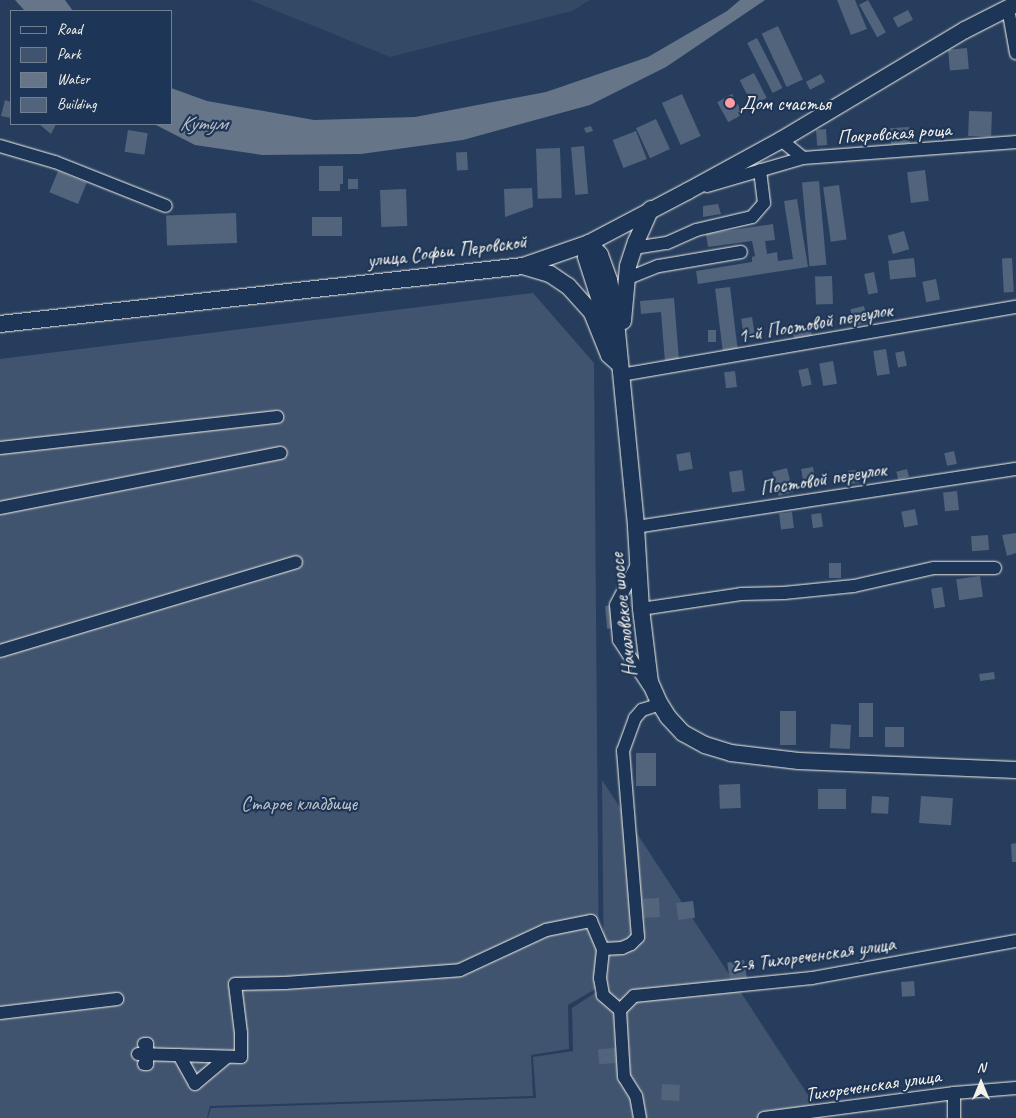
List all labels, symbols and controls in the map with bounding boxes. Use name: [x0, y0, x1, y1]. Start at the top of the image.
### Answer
legend: [10, 10, 172, 125]
text: Road: [57, 20, 82, 39]
text: Park: [57, 45, 81, 64]
text: Water: [57, 70, 90, 89]
place label: Дом счастья: [740, 91, 829, 115]
text: Building: [57, 95, 96, 114]
marker: Дом счастья: [724, 97, 736, 109]
water label: Кутум: [179, 110, 227, 136]
street label: Покровская роща: [835, 117, 953, 149]
street label: улица Софьи Перовской: [367, 229, 527, 273]
street label: 1-й Постовой переулок: [736, 298, 894, 348]
street label: Постовой переулок: [758, 457, 888, 501]
street label: Началовское шоссе: [604, 551, 642, 679]
park label: Старое кладбище: [240, 791, 358, 815]
street label: 2-я Тихореченская улица: [730, 932, 896, 978]
north arrow: [956, 1058, 1006, 1108]
text: N: [977, 1059, 985, 1076]
street label: Тихореченская улица: [804, 1064, 942, 1106]

